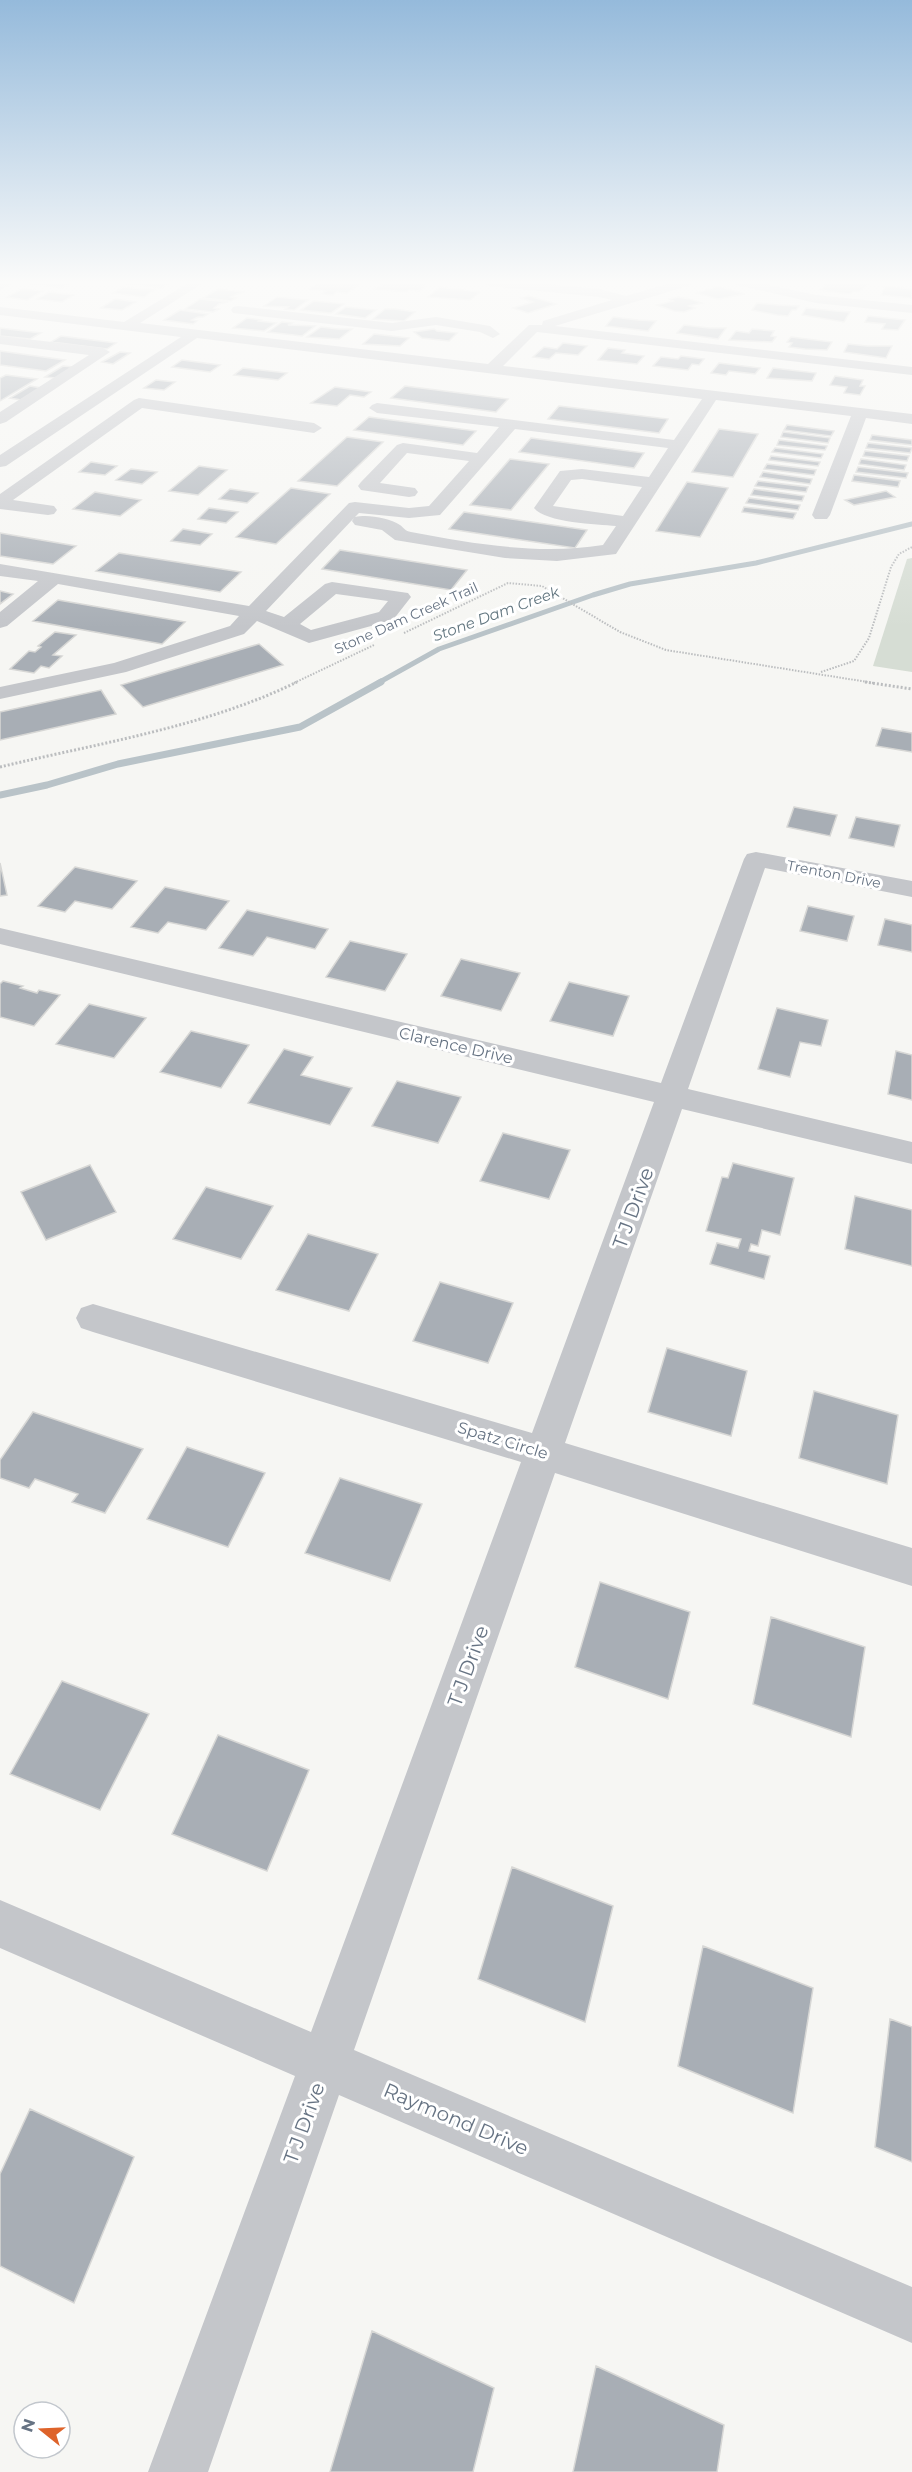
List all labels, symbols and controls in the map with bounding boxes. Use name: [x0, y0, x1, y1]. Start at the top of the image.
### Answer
street label: Stone Dam Creek Trail: [331, 578, 481, 658]
water label: Stone Dam Creek: [430, 581, 563, 645]
street label: Trenton Drive: [786, 856, 882, 892]
street label: Clarence Drive: [397, 1023, 515, 1068]
street label: T J Drive: [607, 1164, 659, 1252]
street label: Spatz Circle: [455, 1418, 550, 1463]
street label: T J Drive: [442, 1622, 494, 1710]
street label: Raymond Drive: [380, 2078, 532, 2160]
street label: T J Drive: [278, 2079, 330, 2167]
north arrow: [12, 2400, 72, 2460]
text: N: [17, 2416, 39, 2435]

